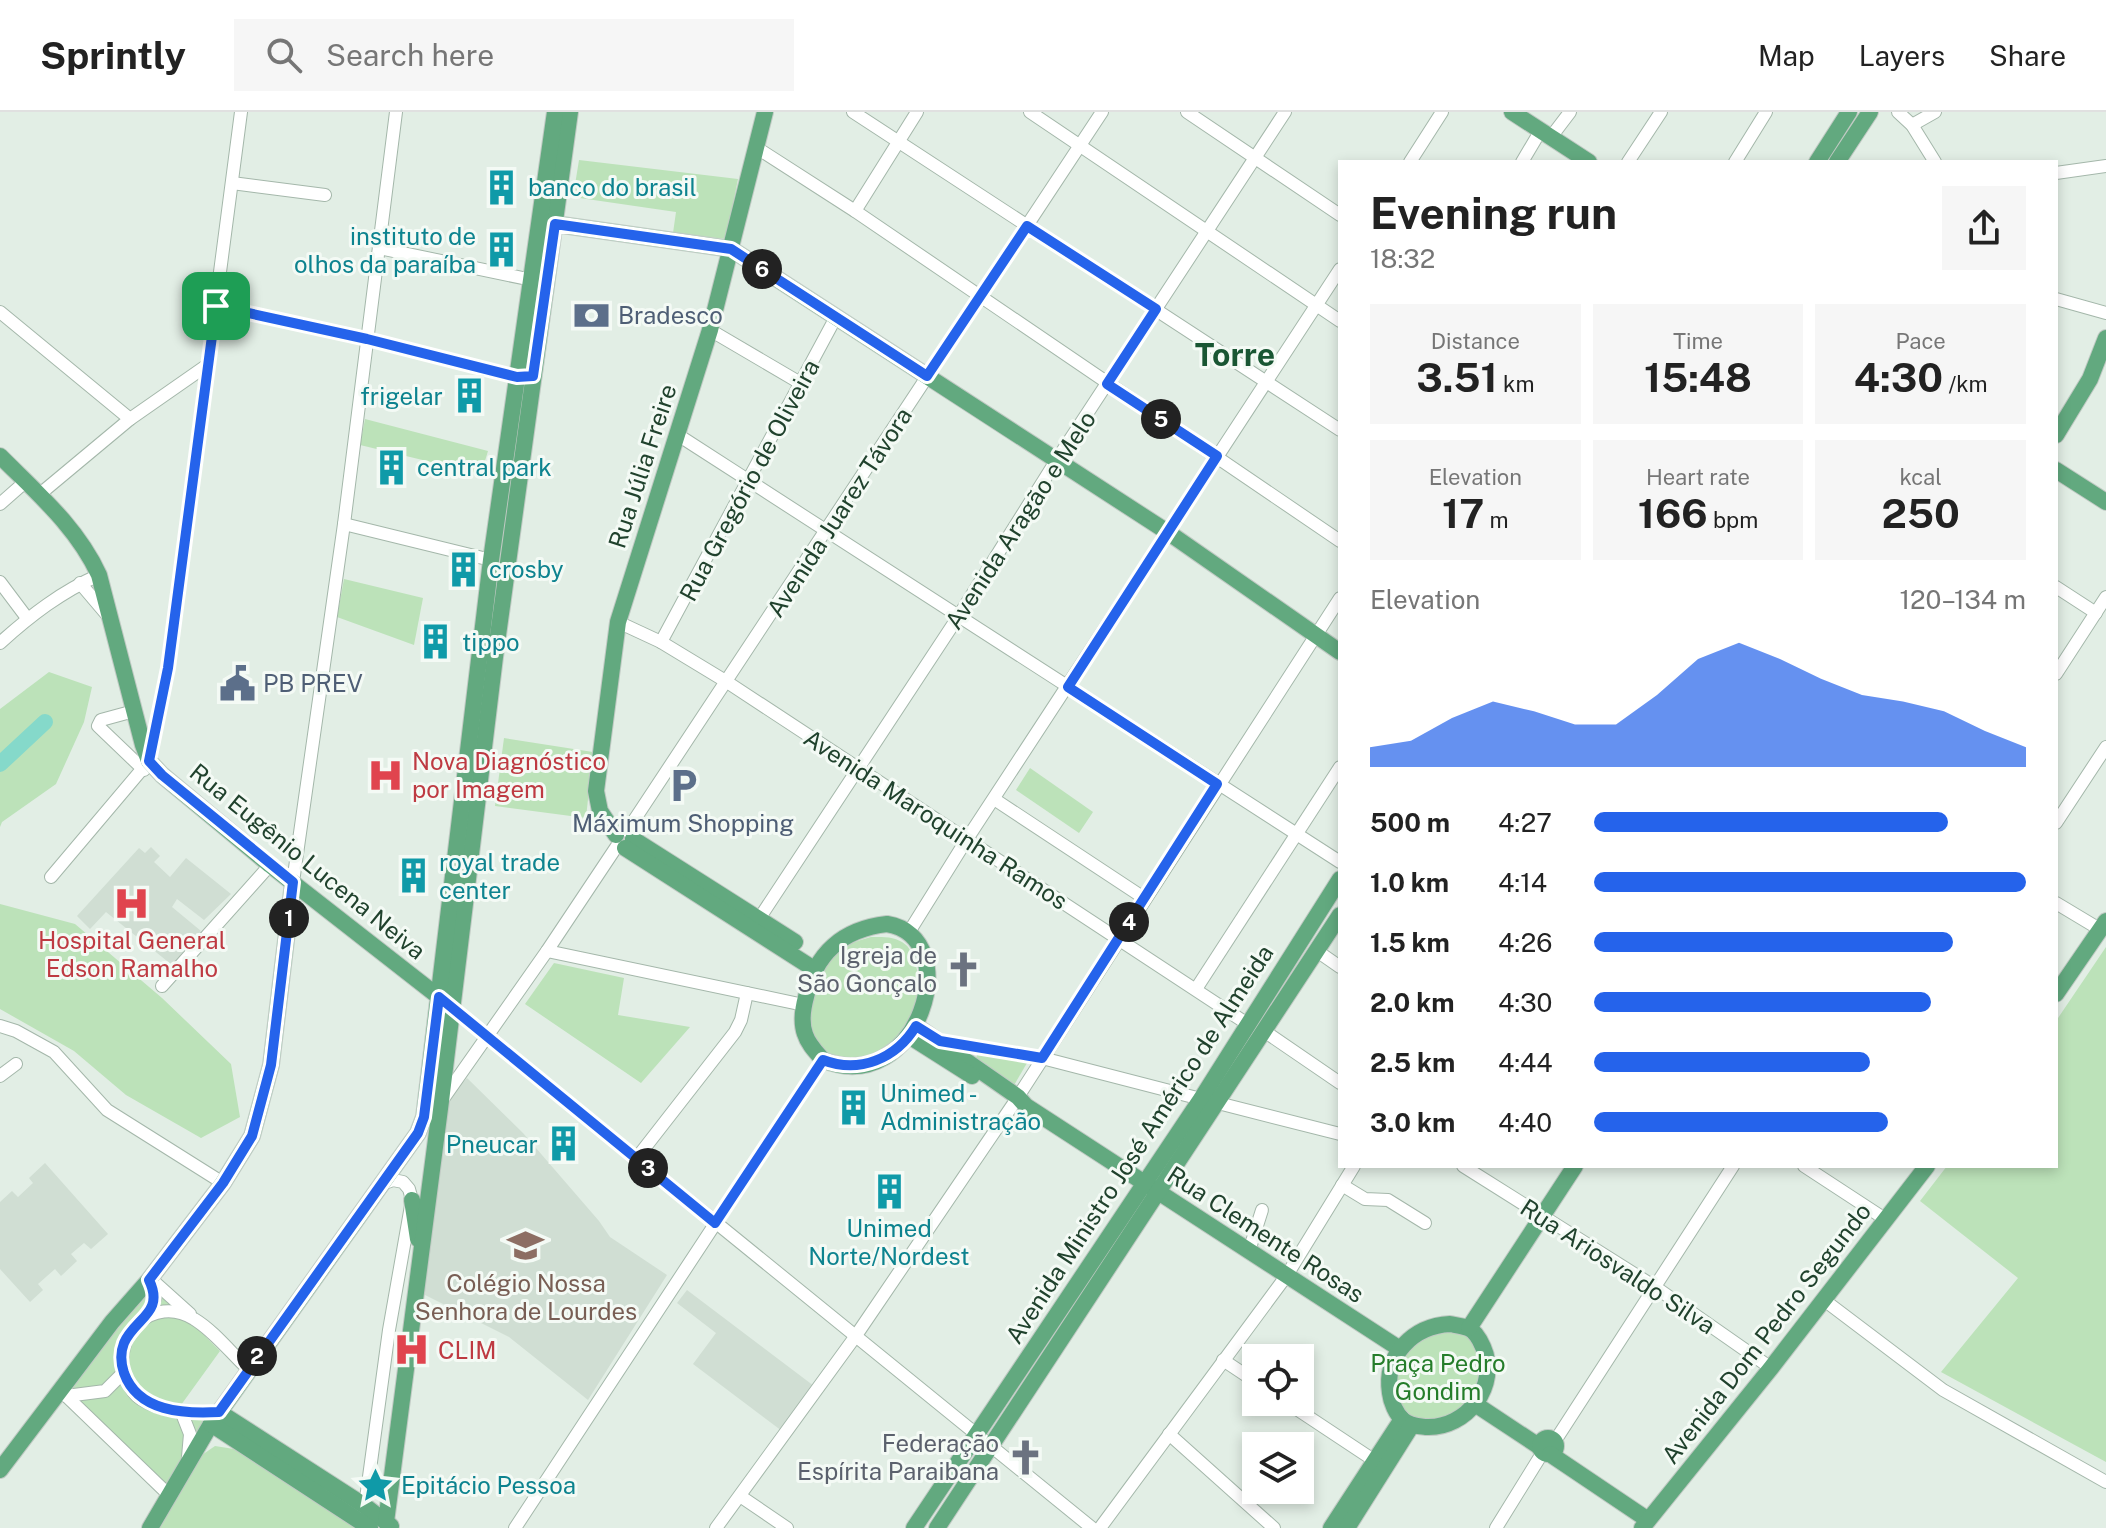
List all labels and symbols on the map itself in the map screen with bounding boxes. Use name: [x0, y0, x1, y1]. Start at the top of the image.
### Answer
building icon: banco do brasil: [483, 168, 521, 206]
place label: banco do brasil: [528, 173, 697, 201]
place label: instituto de olhos da paraíba: [294, 222, 476, 278]
building icon: instituto de olhos da paraíba: [483, 231, 521, 269]
pin: 6: [742, 249, 782, 289]
pin: [182, 272, 250, 340]
bank icon: Bradesco: [573, 296, 611, 334]
place label: Bradesco: [618, 301, 723, 329]
district label: Torre: [1195, 336, 1275, 373]
street label: Rua Gregório de Oliveira: [673, 354, 825, 606]
building icon: frigelar: [450, 377, 488, 415]
street label: Rua Júlia Freire: [602, 381, 682, 551]
place label: frigelar: [360, 382, 443, 410]
pin: 5: [1141, 399, 1181, 439]
street label: Avenida Juarez Távora: [761, 402, 917, 622]
street label: Avenida Aragão e Melo: [939, 406, 1101, 634]
building icon: central park: [372, 448, 410, 486]
place label: central park: [417, 453, 552, 481]
building icon: crosby: [444, 550, 482, 588]
place label: crosby: [489, 555, 564, 583]
building icon: tippo: [417, 623, 455, 661]
place label: tippo: [462, 628, 520, 656]
public building icon: PB PREV: [218, 664, 256, 702]
place label: PB PREV: [263, 669, 363, 697]
street label: Avenida Maroquinha Ramos: [799, 723, 1073, 915]
place label: Nova Diagnóstico por Imagem: [412, 747, 606, 803]
hospital icon: Nova Diagnóstico por Imagem: [367, 756, 405, 794]
street label: Rua Eugênio Lucena Neiva: [185, 757, 431, 965]
parking icon: Máximum Shopping: [664, 767, 702, 805]
place label: Máximum Shopping: [572, 809, 794, 837]
place label: royal trade center: [439, 848, 560, 904]
building icon: royal trade center: [394, 857, 432, 895]
hospital icon: Hospital General Edson Ramalho: [113, 884, 151, 922]
pin: 1: [269, 898, 309, 938]
pin: 4: [1109, 902, 1149, 942]
place label: Hospital General Edson Ramalho: [38, 926, 226, 982]
street label: Avenida Ministro José Américo de Almeida: [999, 939, 1279, 1349]
place label: Igreja de São Gonçalo: [797, 941, 937, 997]
church icon: Igreja de São Gonçalo: [944, 950, 982, 988]
place label: Unimed - Administração: [880, 1079, 1041, 1135]
building icon: Unimed - Administração: [835, 1088, 873, 1126]
building icon: Pneucar: [545, 1125, 583, 1163]
place label: Pneucar: [446, 1130, 538, 1158]
pin: 3: [628, 1148, 668, 1188]
street label: Rua Clemente Rosas: [1162, 1160, 1370, 1308]
building icon: Unimed Norte/Nordest: [870, 1172, 908, 1210]
street label: Rua Ariosvaldo Silva: [1515, 1193, 1721, 1339]
street label: Avenida Dom Pedro Segundo: [1656, 1197, 1876, 1469]
place label: Unimed Norte/Nordest: [808, 1214, 970, 1270]
school or university icon: Colégio Nossa Senhora de Lourdes: [507, 1227, 545, 1265]
place label: Colégio Nossa Senhora de Lourdes: [415, 1269, 637, 1325]
hospital icon: CLIM: [393, 1331, 431, 1369]
pin: 2: [237, 1336, 277, 1376]
place label: CLIM: [438, 1336, 496, 1364]
park label: Praça Pedro Gondim: [1370, 1349, 1506, 1405]
place label: Federação Espírita Paraibana: [797, 1429, 999, 1485]
church icon: Federação Espírita Paraibana: [1006, 1438, 1044, 1476]
place icon: Epitácio Pessoa: [356, 1466, 394, 1504]
place label: Epitácio Pessoa: [401, 1471, 576, 1499]

